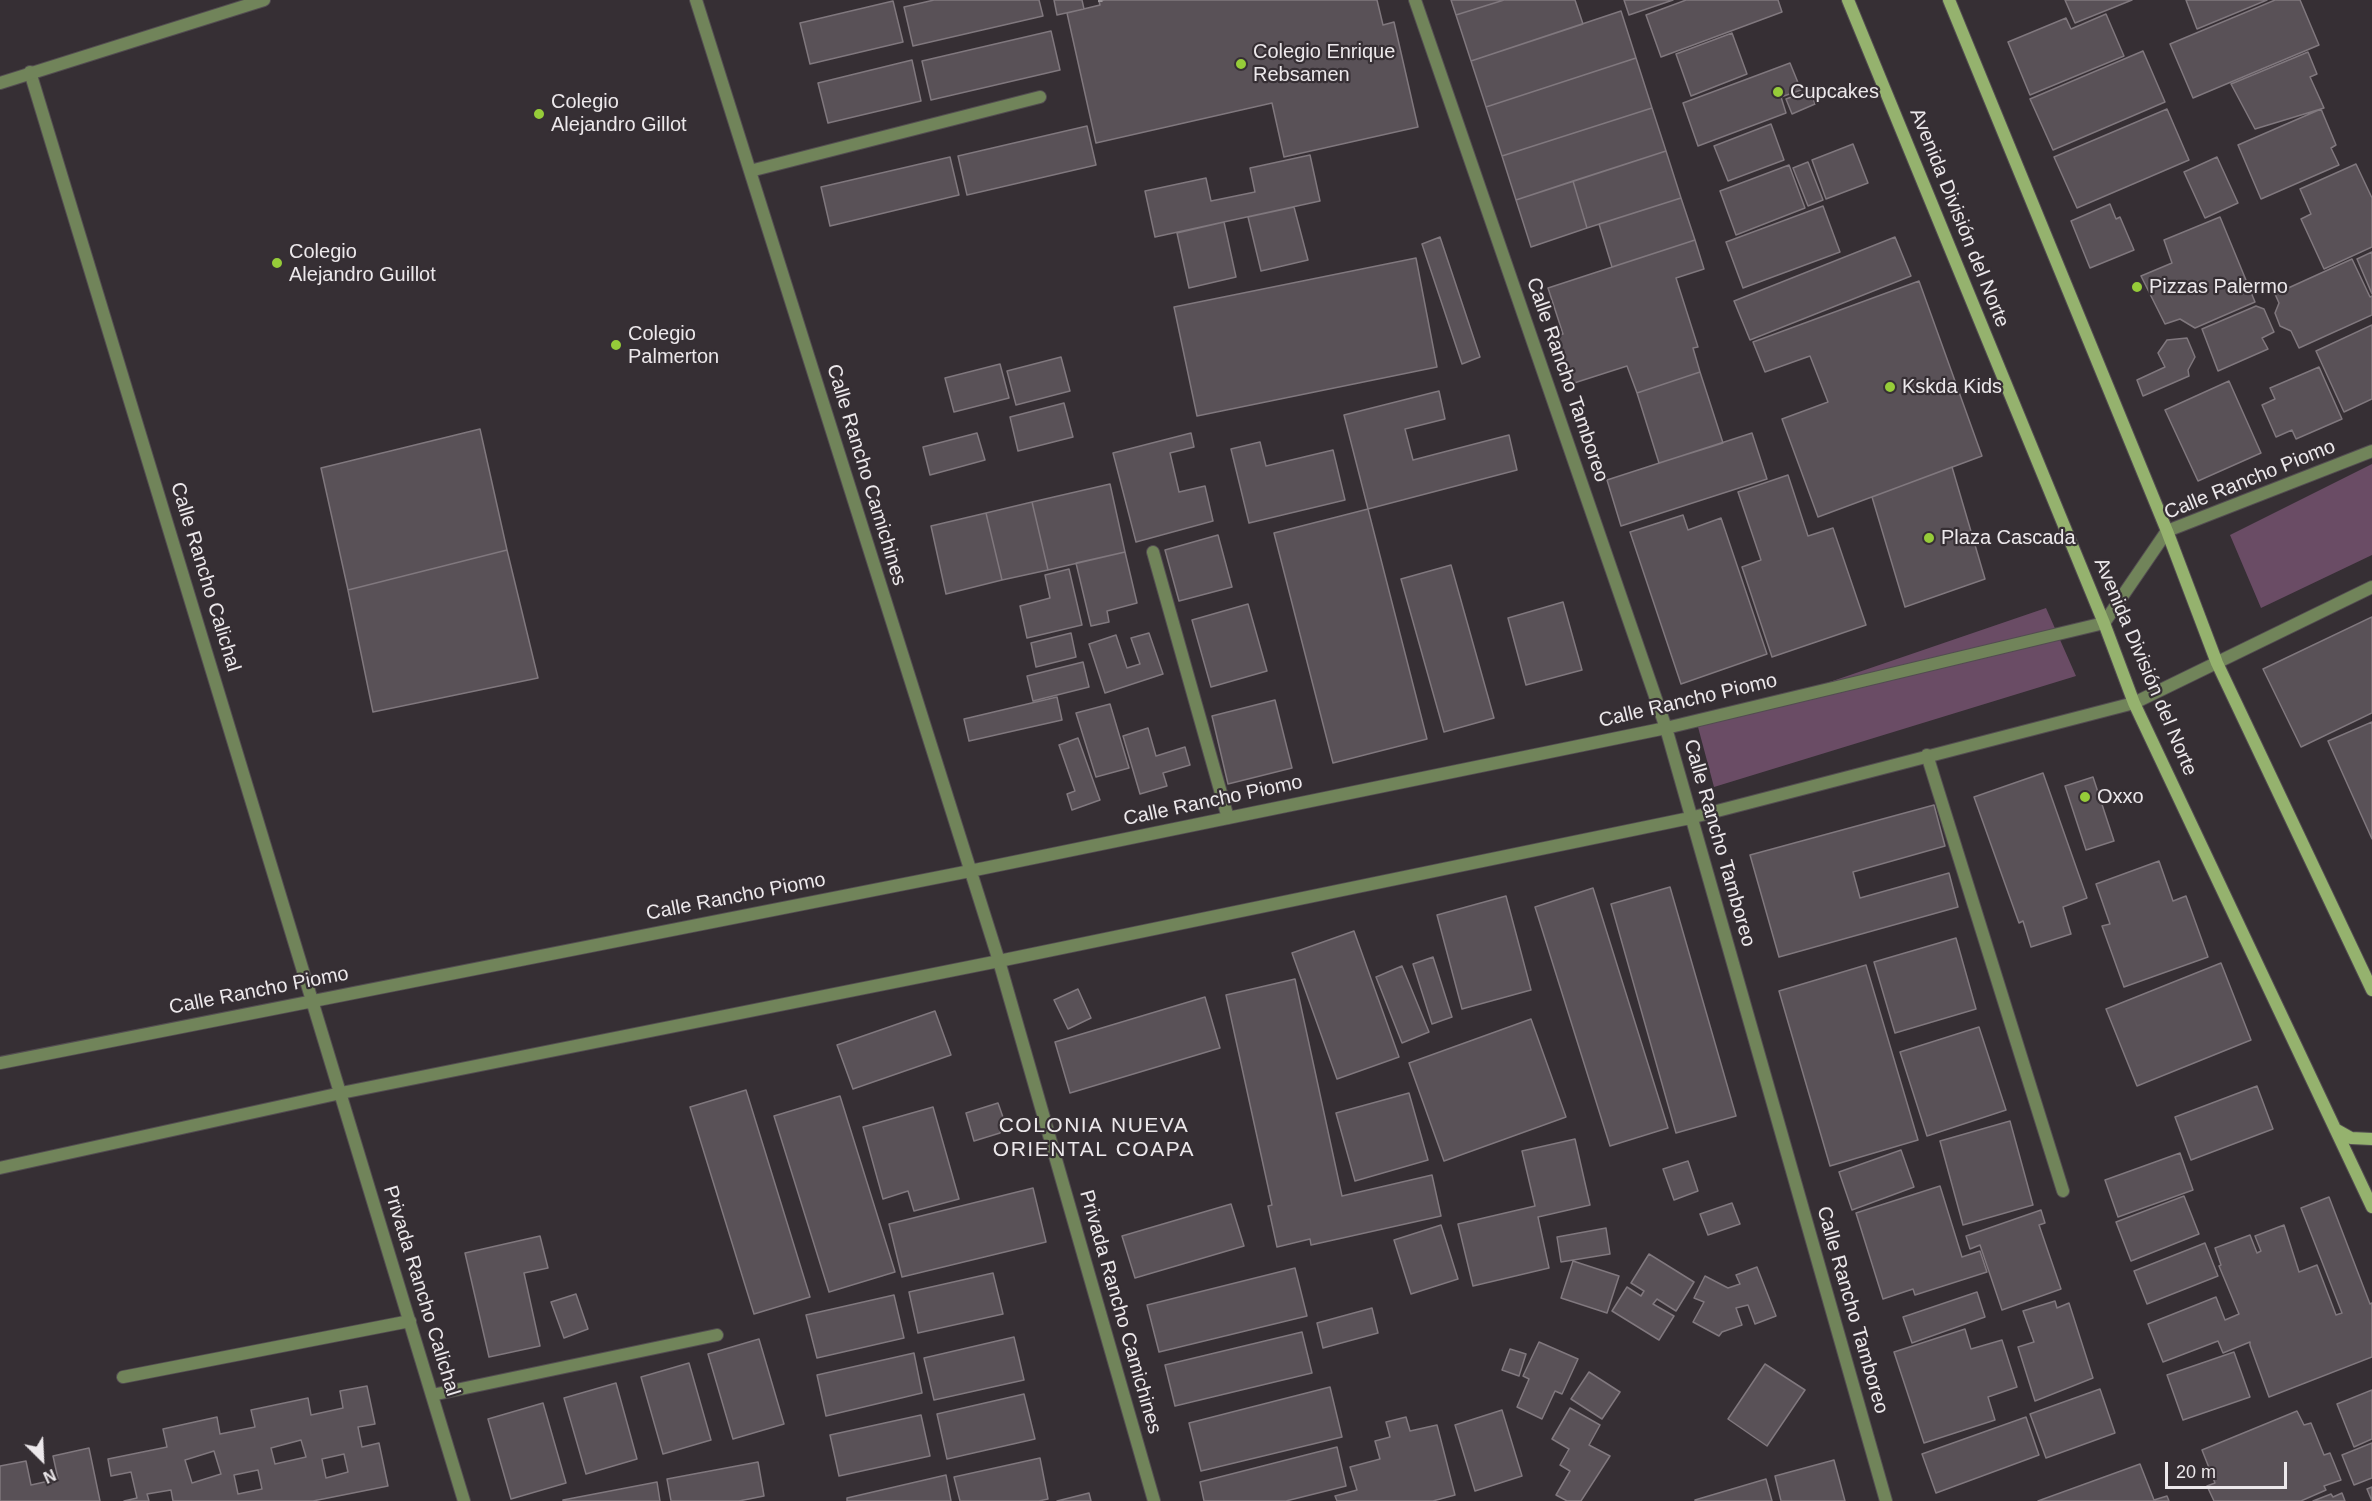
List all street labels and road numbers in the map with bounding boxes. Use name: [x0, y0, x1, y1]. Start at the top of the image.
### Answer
street label: Avenida División del Norte: [1904, 105, 2014, 331]
street label: Calle Rancho Tamboreo: [1521, 275, 1613, 485]
street label: Calle Rancho Camichines: [821, 361, 911, 589]
street label: Calle Rancho Piomo: [2161, 435, 2339, 525]
street label: Calle Rancho Calichal: [165, 479, 245, 675]
street label: Avenida División del Norte: [2088, 555, 2202, 779]
street label: Calle Rancho Piomo: [1596, 669, 1780, 733]
street label: Calle Rancho Tamboreo: [1678, 737, 1760, 949]
street label: Calle Rancho Piomo: [1121, 770, 1305, 832]
street label: Calle Rancho Piomo: [644, 868, 828, 926]
street label: Calle Rancho Piomo: [167, 962, 351, 1020]
street label: Privada Rancho Calichal: [378, 1183, 464, 1399]
street label: Privada Rancho Camichines: [1074, 1187, 1166, 1437]
street label: Calle Rancho Tamboreo: [1811, 1204, 1893, 1416]

